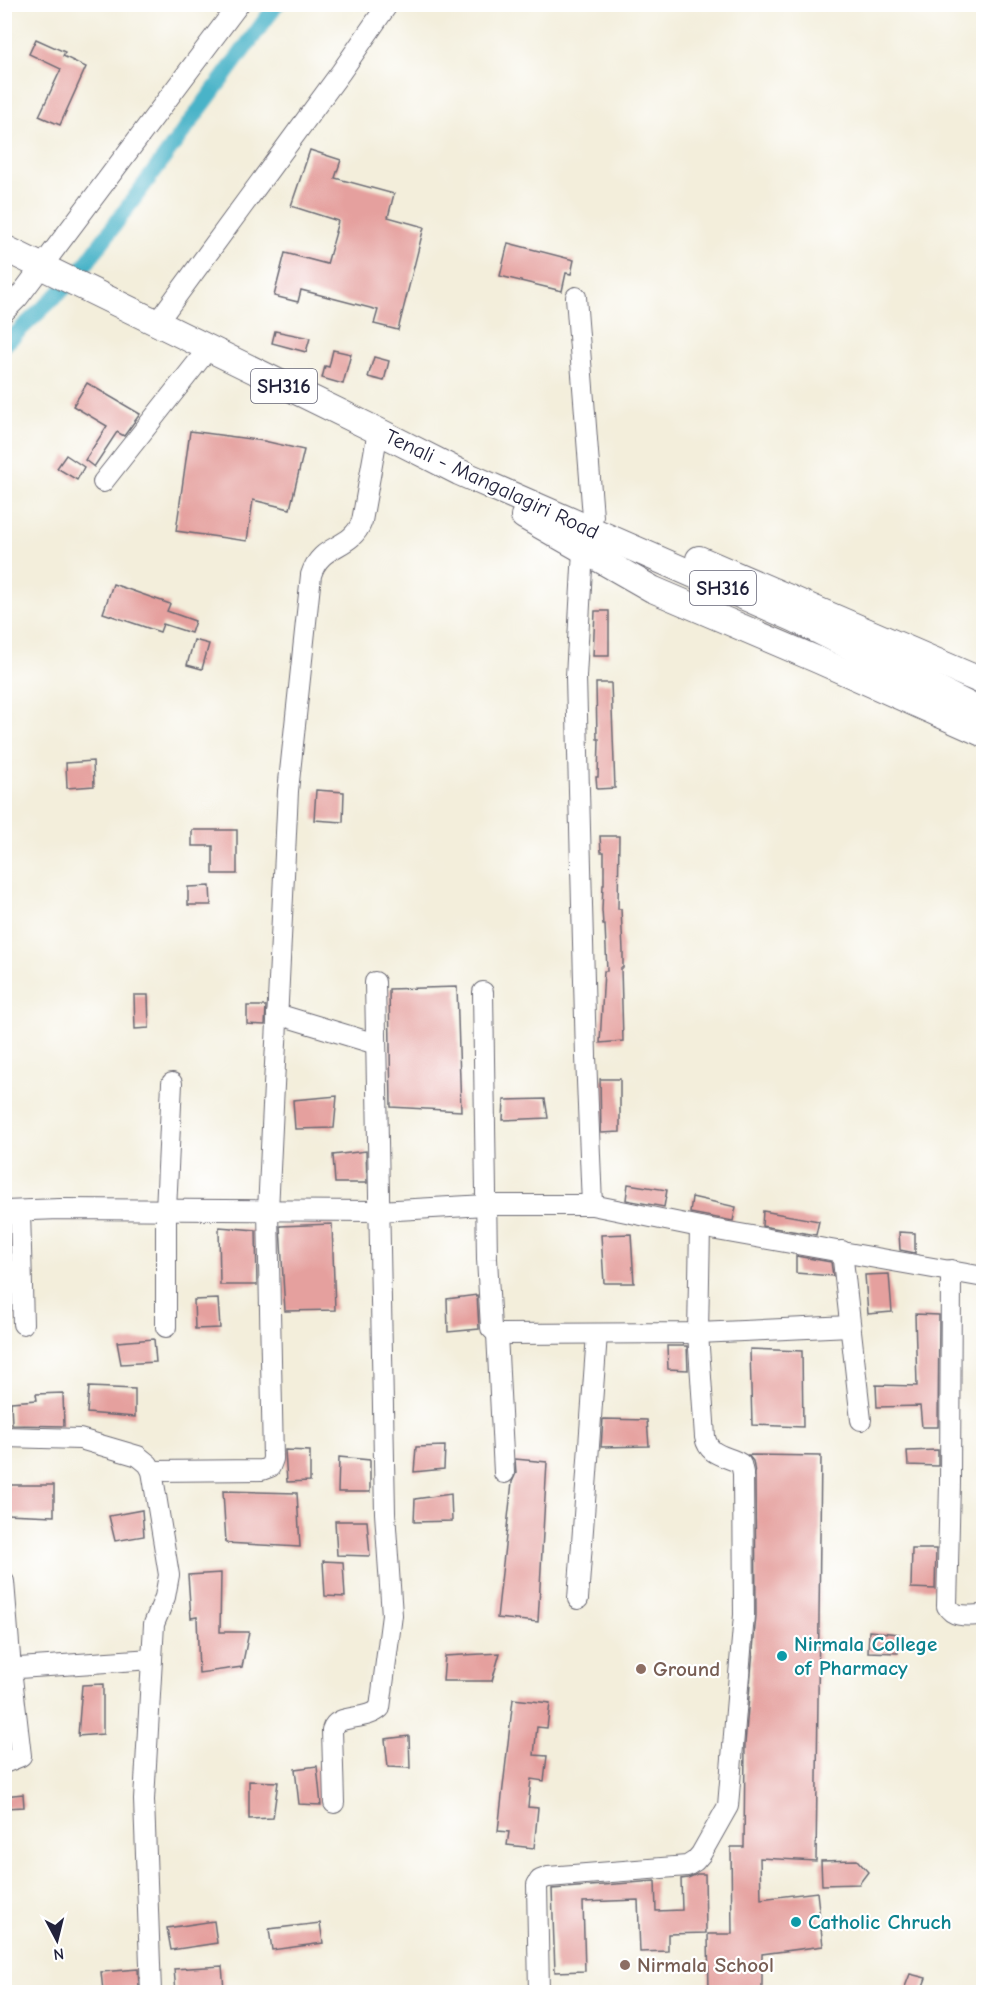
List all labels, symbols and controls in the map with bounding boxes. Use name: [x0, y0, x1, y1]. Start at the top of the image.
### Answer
road number: SH316: [251, 369, 317, 403]
street label: Tenali - Mangalagiri Road: [381, 424, 603, 544]
road number: SH316: [690, 571, 756, 605]
place label: Nirmala College of Pharmacy: [794, 1632, 937, 1680]
marker: Nirmala College of Pharmacy: [775, 1649, 789, 1663]
place label: Ground: [653, 1657, 720, 1681]
marker: Ground: [634, 1662, 648, 1676]
north arrow: [27, 1910, 87, 1970]
place label: Catholic Chruch: [808, 1910, 952, 1934]
marker: Catholic Chruch: [789, 1915, 803, 1929]
text: N: [52, 1944, 65, 1963]
place label: Nirmala School: [637, 1953, 774, 1977]
marker: Nirmala School: [618, 1958, 632, 1972]

